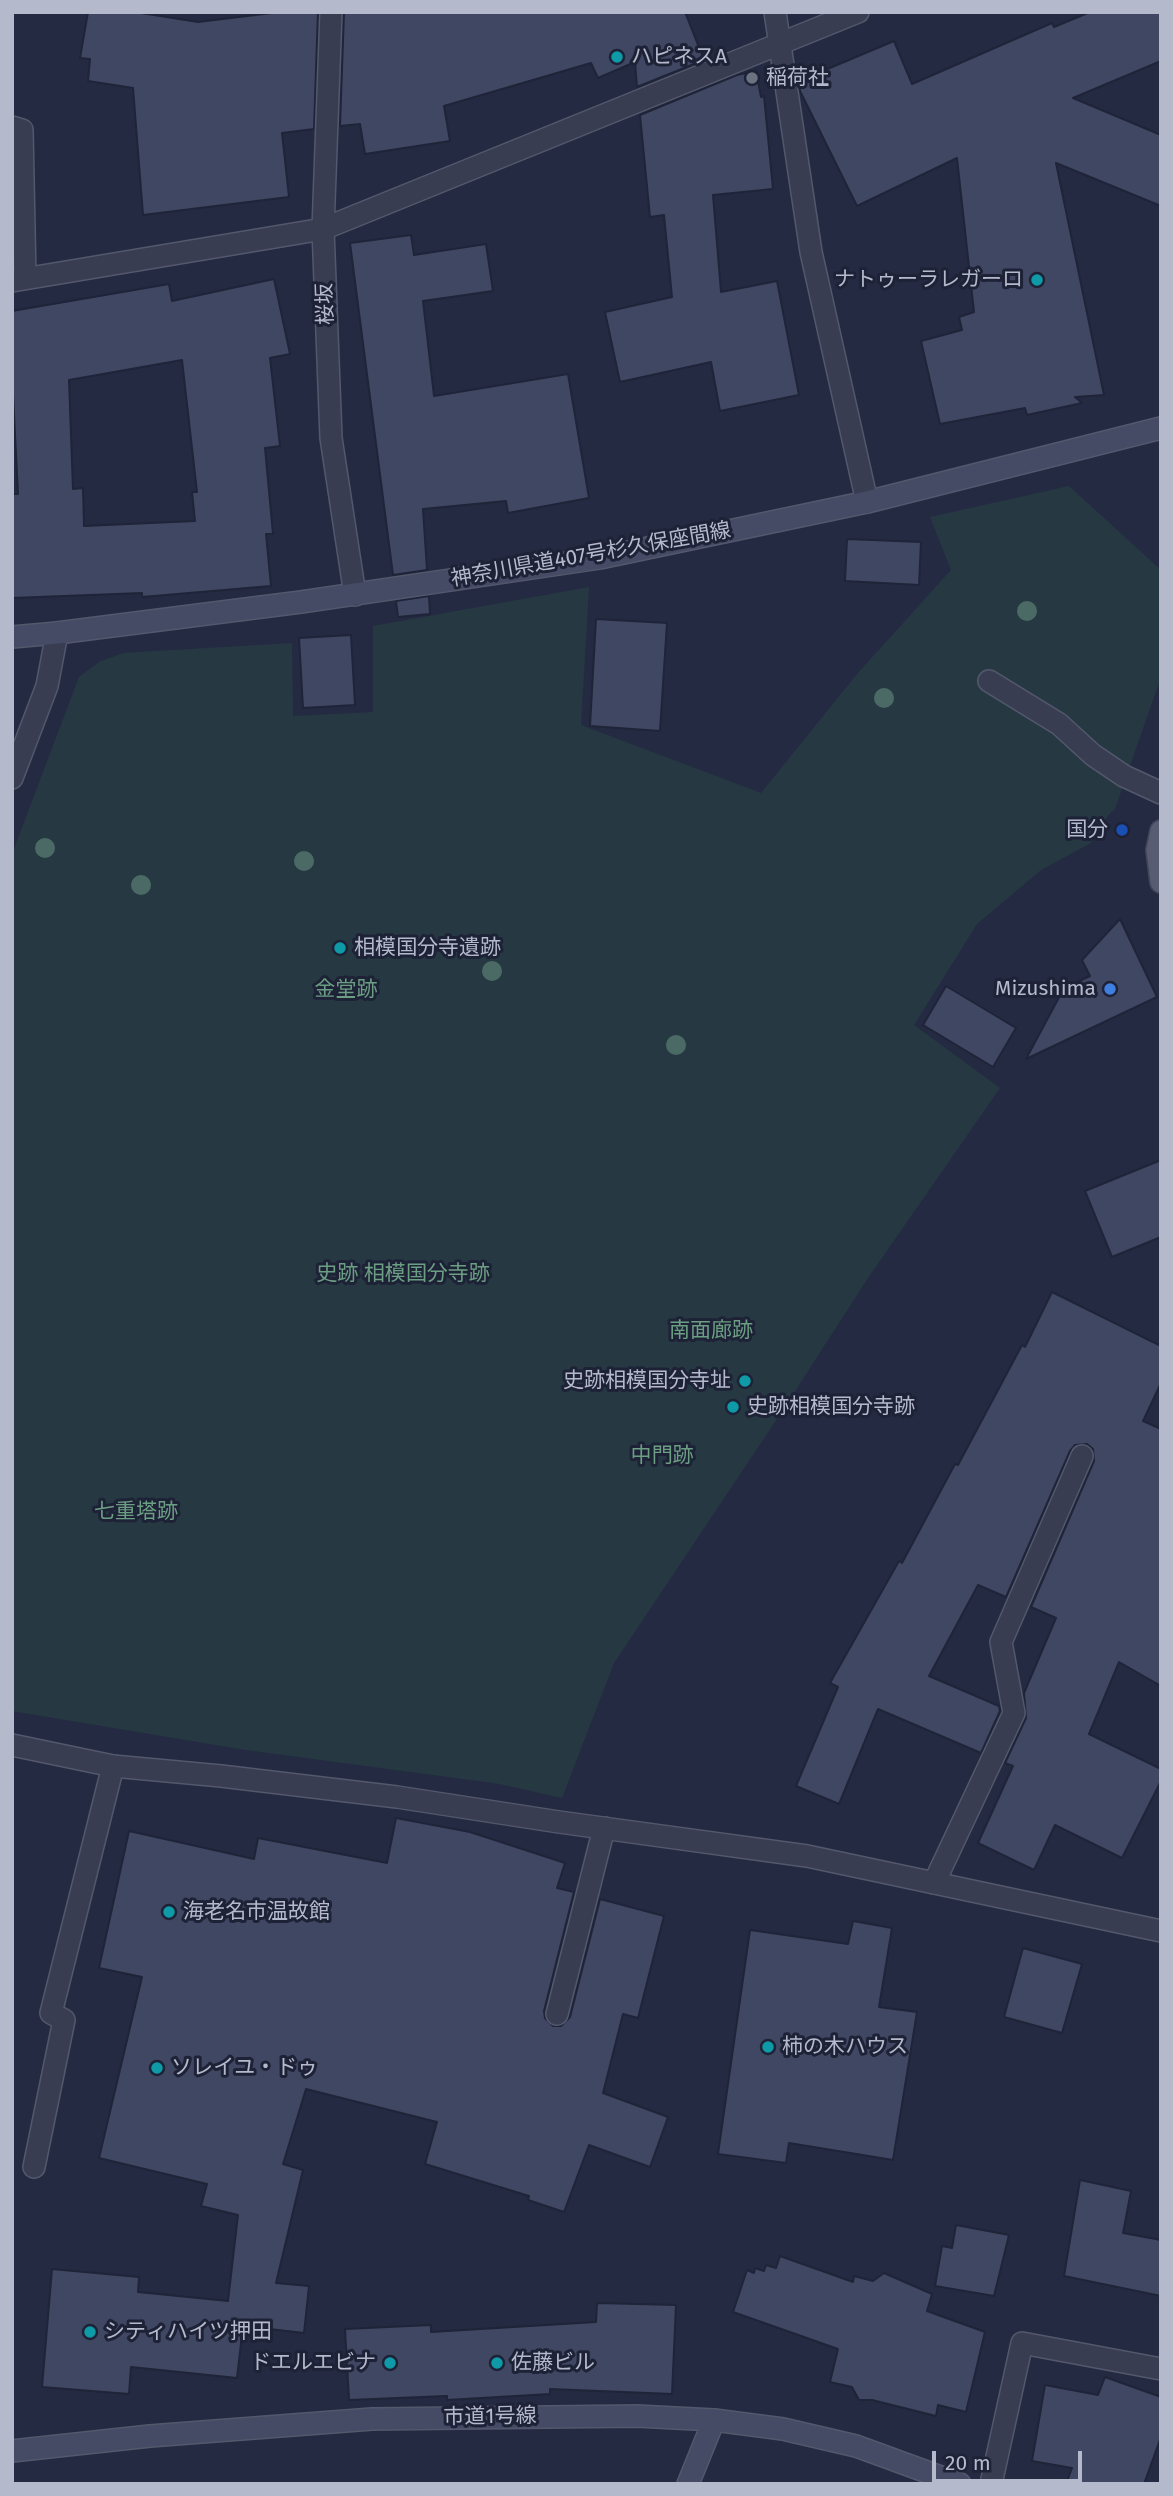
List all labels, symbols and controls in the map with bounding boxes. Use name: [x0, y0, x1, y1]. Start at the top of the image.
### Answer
place label: ハピネスA: [631, 44, 727, 70]
marker: ハピネスA: [609, 49, 625, 65]
place label: 稲荷社: [766, 65, 829, 91]
marker: 稲荷社: [744, 70, 760, 86]
place label: ナトゥーラレガーロ: [834, 267, 1023, 293]
marker: ナトゥーラレガーロ: [1029, 272, 1045, 288]
street label: 桜坂: [313, 283, 339, 325]
street label: 神奈川県道407号杉久保座間線: [449, 518, 733, 592]
place label: 国分: [1066, 817, 1108, 843]
marker: 国分: [1114, 822, 1130, 838]
place label: 相模国分寺遺跡: [354, 935, 501, 961]
marker: 相模国分寺遺跡: [332, 940, 348, 956]
place label: Mizushima: [995, 976, 1096, 1002]
park label: 金堂跡: [315, 977, 377, 1003]
marker: Mizushima: [1102, 981, 1118, 997]
park label: 史跡 相模国分寺跡: [316, 1261, 490, 1287]
park label: 南面廊跡: [669, 1318, 753, 1344]
place label: 史跡相模国分寺址: [563, 1368, 731, 1394]
marker: 史跡相模国分寺址: [737, 1373, 753, 1389]
place label: 史跡相模国分寺跡: [747, 1394, 915, 1420]
marker: 史跡相模国分寺跡: [725, 1399, 741, 1415]
park label: 中門跡: [631, 1443, 693, 1469]
park label: 七重塔跡: [94, 1499, 178, 1525]
place label: 海老名市温故館: [183, 1899, 330, 1925]
marker: 海老名市温故館: [161, 1904, 177, 1920]
place label: 柿の木ハウス: [782, 2034, 908, 2060]
marker: 柿の木ハウス: [760, 2039, 776, 2055]
place label: ソレイユ・ドゥ: [171, 2055, 318, 2081]
marker: ソレイユ・ドゥ: [149, 2060, 165, 2076]
place label: シティハイツ押田: [104, 2319, 272, 2345]
marker: シティハイツ押田: [82, 2324, 98, 2340]
place label: ドエルエビナ: [250, 2350, 376, 2376]
place label: 佐藤ビル: [511, 2350, 595, 2376]
marker: ドエルエビナ: [382, 2355, 398, 2371]
marker: 佐藤ビル: [489, 2355, 505, 2371]
street label: 市道1号線: [443, 2404, 537, 2430]
scale bar: [935, 2436, 1086, 2480]
text: 20 m: [945, 2450, 991, 2476]

